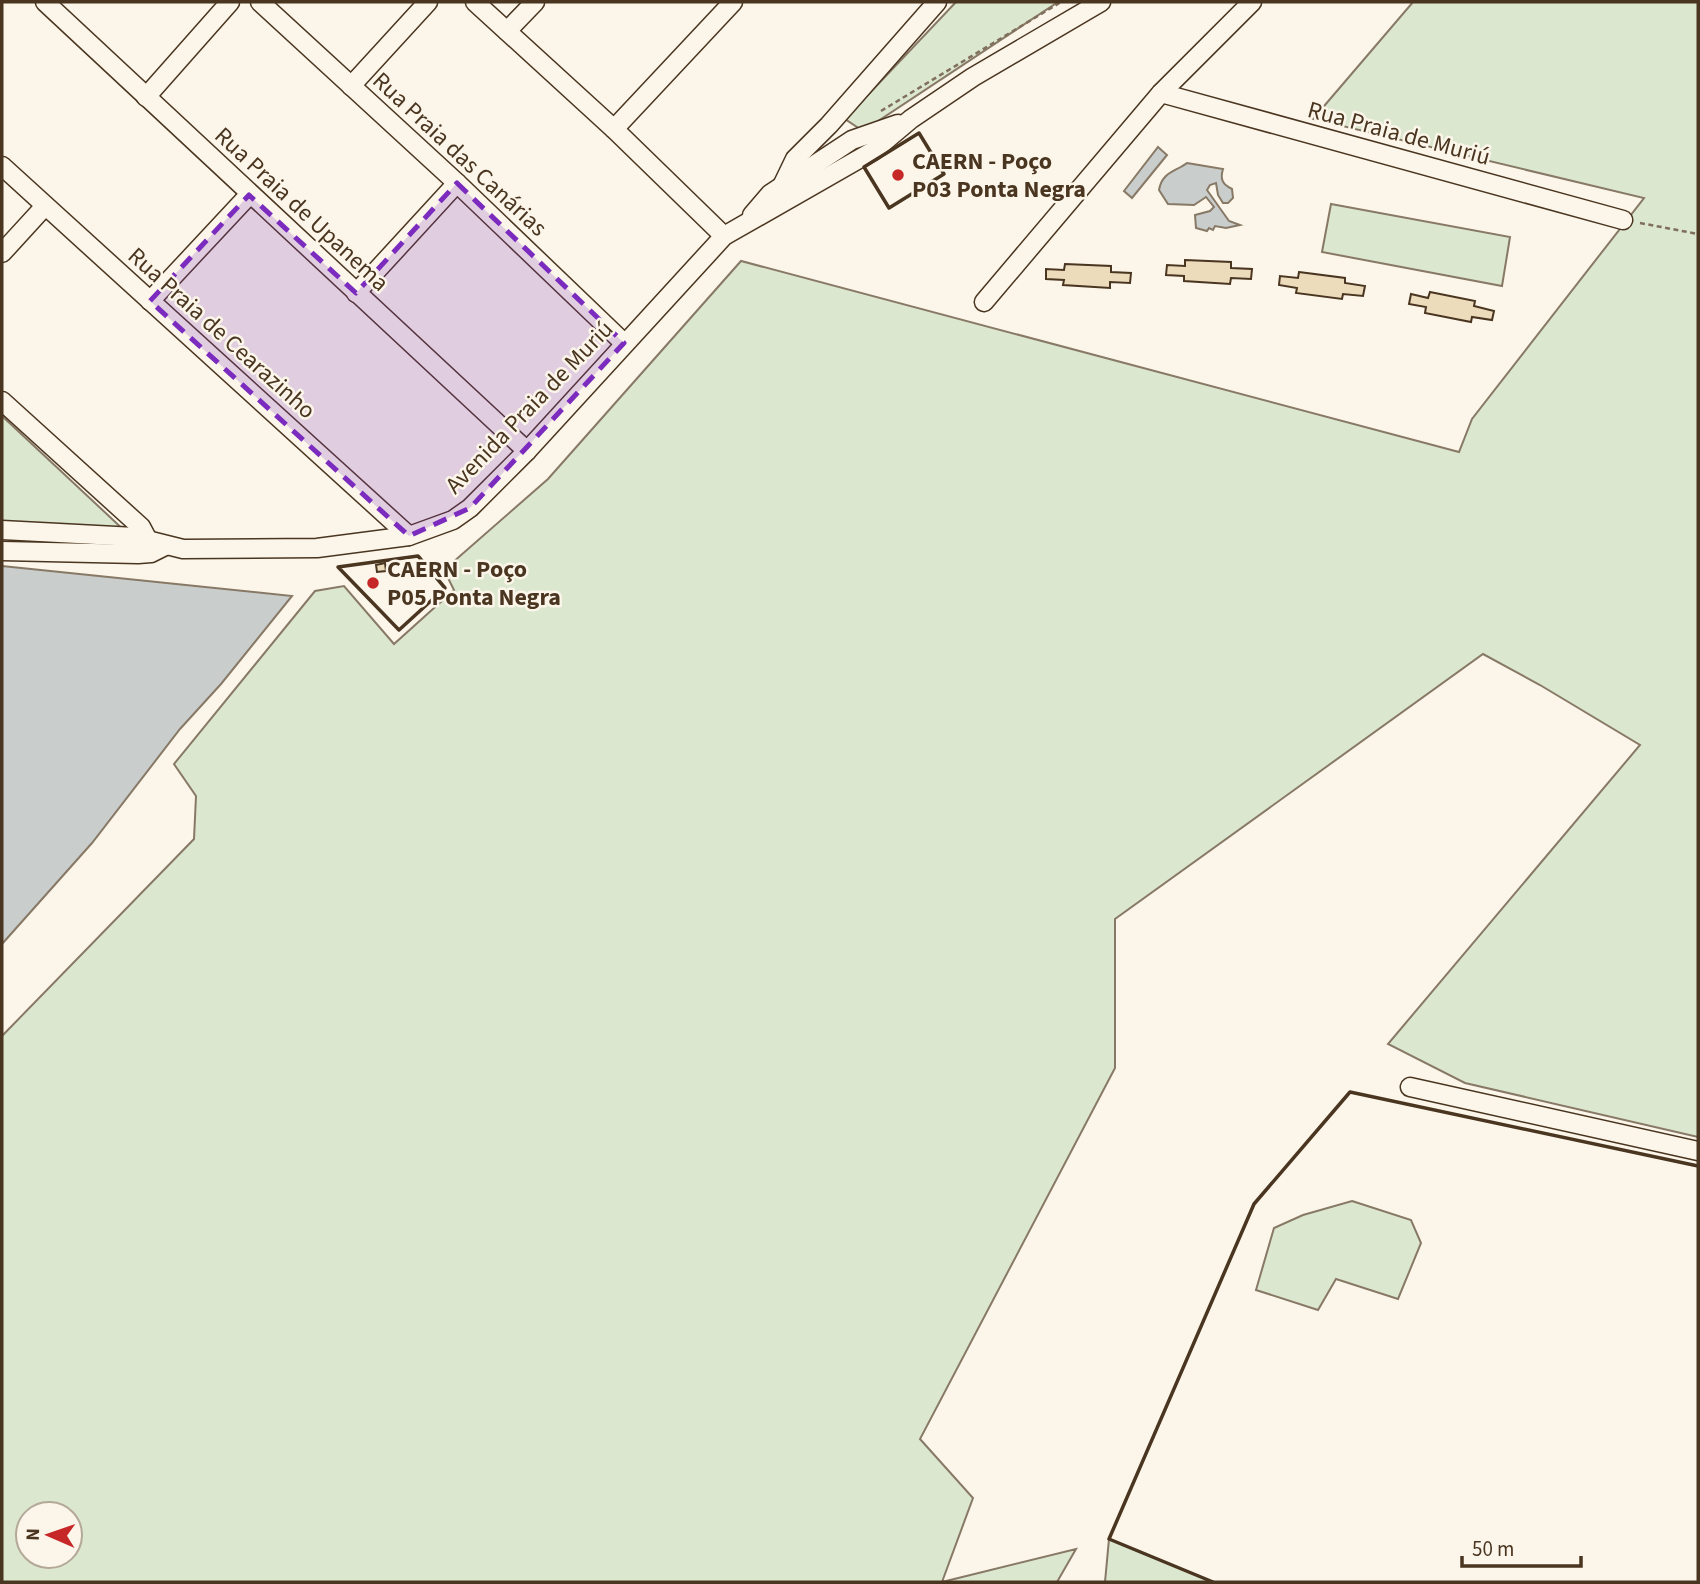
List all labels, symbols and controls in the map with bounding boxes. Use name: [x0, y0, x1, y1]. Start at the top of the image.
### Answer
street label: Rua Praia das Canárias: [365, 64, 555, 245]
street label: Rua Praia de Muriú: [1304, 92, 1494, 175]
street label: Rua Praia de Upanema: [207, 119, 397, 300]
place label: CAERN - Poço P03 Ponta Negra: [912, 144, 1086, 207]
marker: CAERN - Poço P03 Ponta Negra: [890, 167, 906, 183]
street label: Rua Praia de Cearazinho: [120, 239, 323, 427]
street label: Avenida Praia de Muriú: [437, 313, 622, 502]
place label: CAERN - Poço P05 Ponta Negra: [387, 552, 561, 615]
marker: CAERN - Poço P05 Ponta Negra: [365, 575, 381, 591]
north arrow: [14, 1500, 84, 1570]
scale bar: [1462, 1524, 1581, 1568]
text: N: [20, 1528, 47, 1541]
text: 50 m: [1472, 1534, 1514, 1564]

